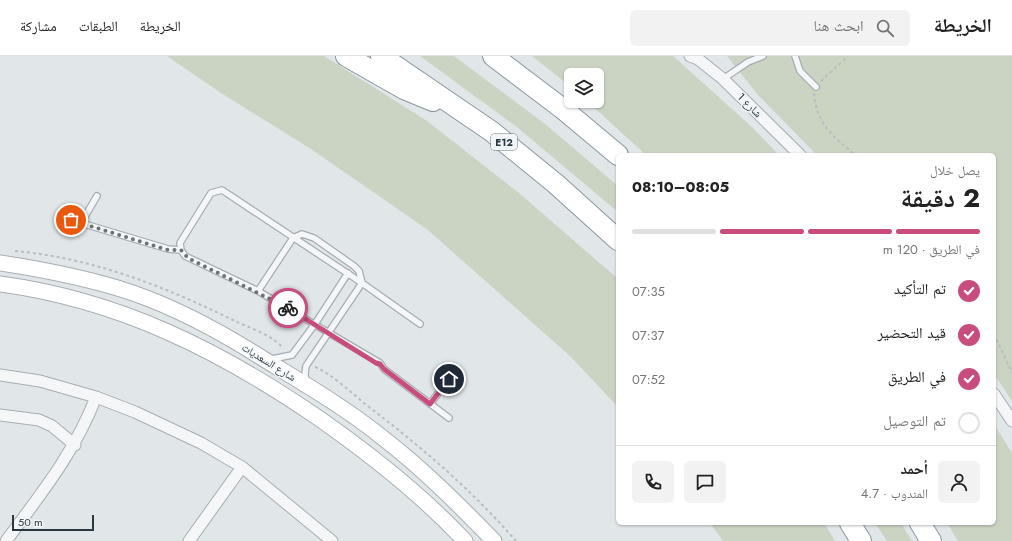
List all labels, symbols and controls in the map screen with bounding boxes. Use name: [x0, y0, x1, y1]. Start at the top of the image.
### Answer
search box: [630, 10, 910, 46]
text: الخريطة: [934, 12, 992, 39]
text: ابحث هنا: [813, 15, 864, 37]
text: مشاركة: [20, 16, 57, 36]
text: الطبقات: [79, 16, 118, 36]
text: الخريطة: [140, 16, 181, 36]
icon: search: [874, 17, 896, 39]
map controls: [564, 68, 604, 108]
button: layers: [564, 68, 604, 108]
street label: شارع 1: [734, 89, 766, 121]
road number: E12: [491, 134, 517, 150]
text: يصل خلال: [930, 161, 980, 180]
text: 08:05–08:10: [632, 176, 729, 198]
text: 2 دقيقة: [901, 179, 980, 217]
pin: [54, 203, 88, 237]
icon: bag: [60, 209, 82, 231]
text: في الطريق · 120 m: [883, 240, 980, 259]
text: تم التأكيد: [894, 278, 946, 300]
icon: check: [958, 280, 980, 302]
text: 07:35: [632, 282, 665, 301]
courier: [268, 288, 308, 328]
icon: bike: [277, 297, 299, 319]
text: قيد التحضير: [877, 322, 946, 344]
icon: check: [958, 324, 980, 346]
text: 07:37: [632, 326, 664, 345]
street label: شارع السعديات: [239, 339, 299, 385]
pin: [432, 362, 466, 396]
text: في الطريق: [888, 366, 946, 388]
icon: home: [438, 368, 460, 390]
icon: check: [958, 368, 980, 390]
text: 07:52: [632, 370, 665, 389]
text: تم التوصيل: [883, 410, 946, 432]
text: أحمد: [901, 458, 928, 480]
button: phone: [632, 461, 674, 503]
button: chat: [684, 461, 726, 503]
button: person: [938, 461, 980, 503]
text: المندوب · 4.7: [861, 484, 928, 503]
scale bar: [12, 513, 94, 532]
text: 50 m: [18, 514, 43, 530]

